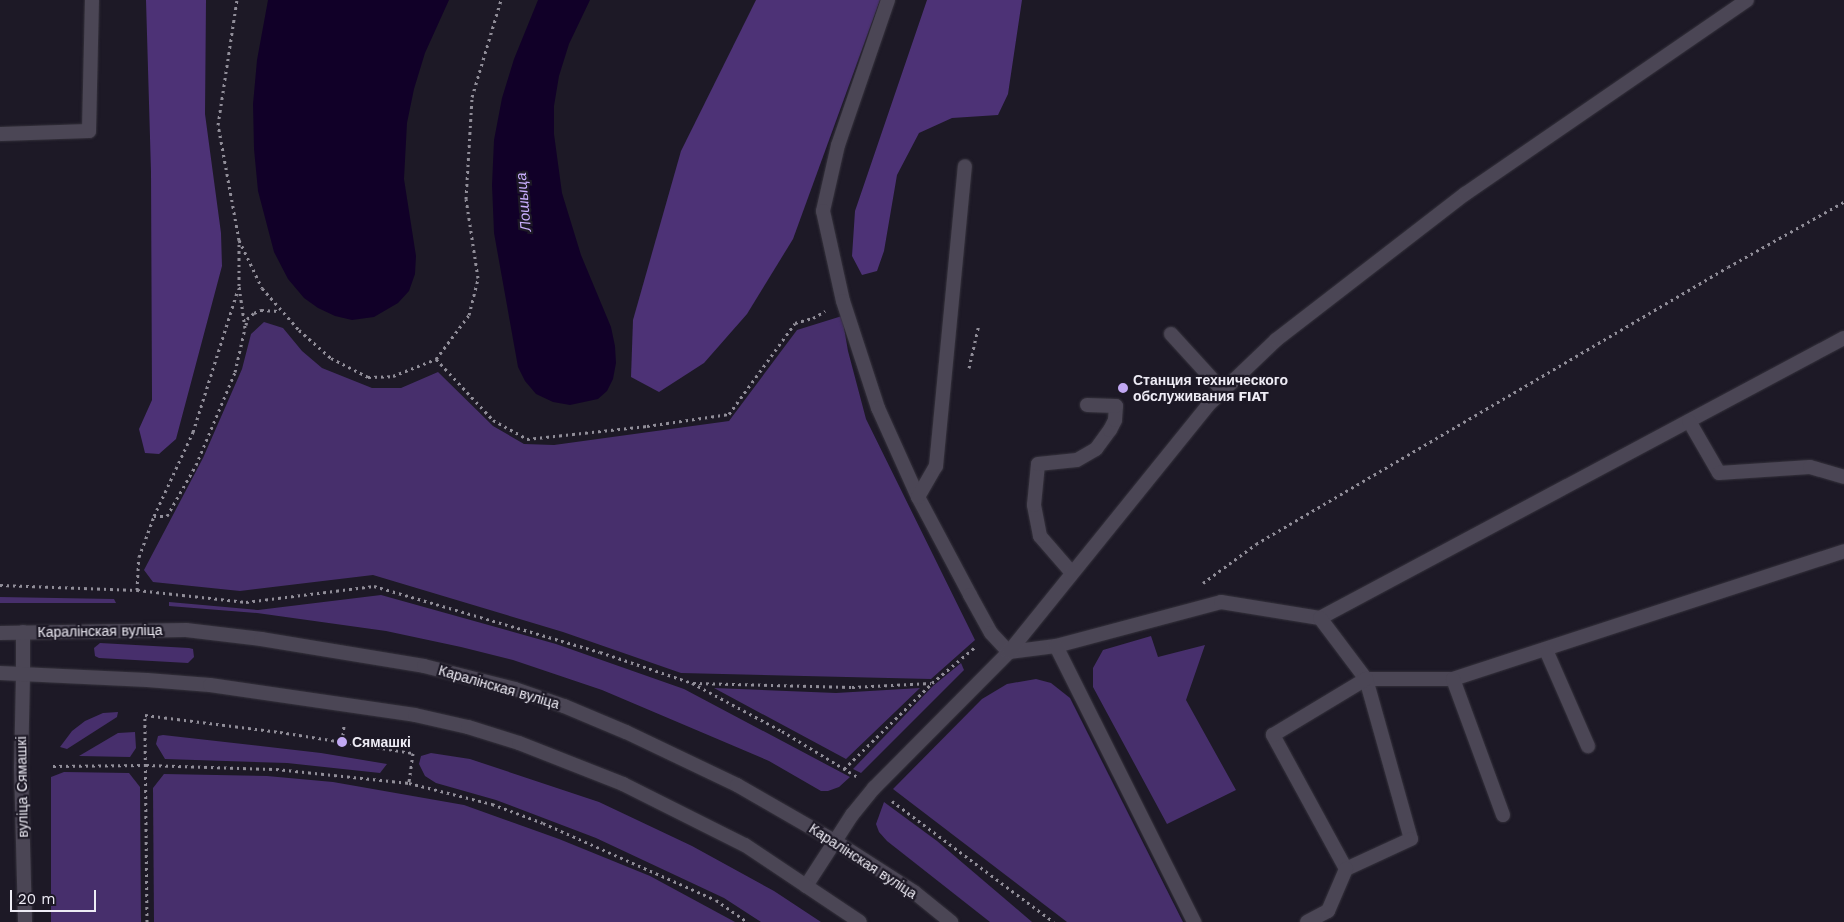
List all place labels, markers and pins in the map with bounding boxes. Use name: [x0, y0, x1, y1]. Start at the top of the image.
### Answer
place label: Станция технического обслуживания FIAT: [1133, 372, 1288, 404]
marker: Станция технического обслуживания FIAT: [1117, 382, 1129, 394]
place label: Сямашкі: [352, 734, 411, 750]
marker: Сямашкі: [336, 736, 348, 748]

